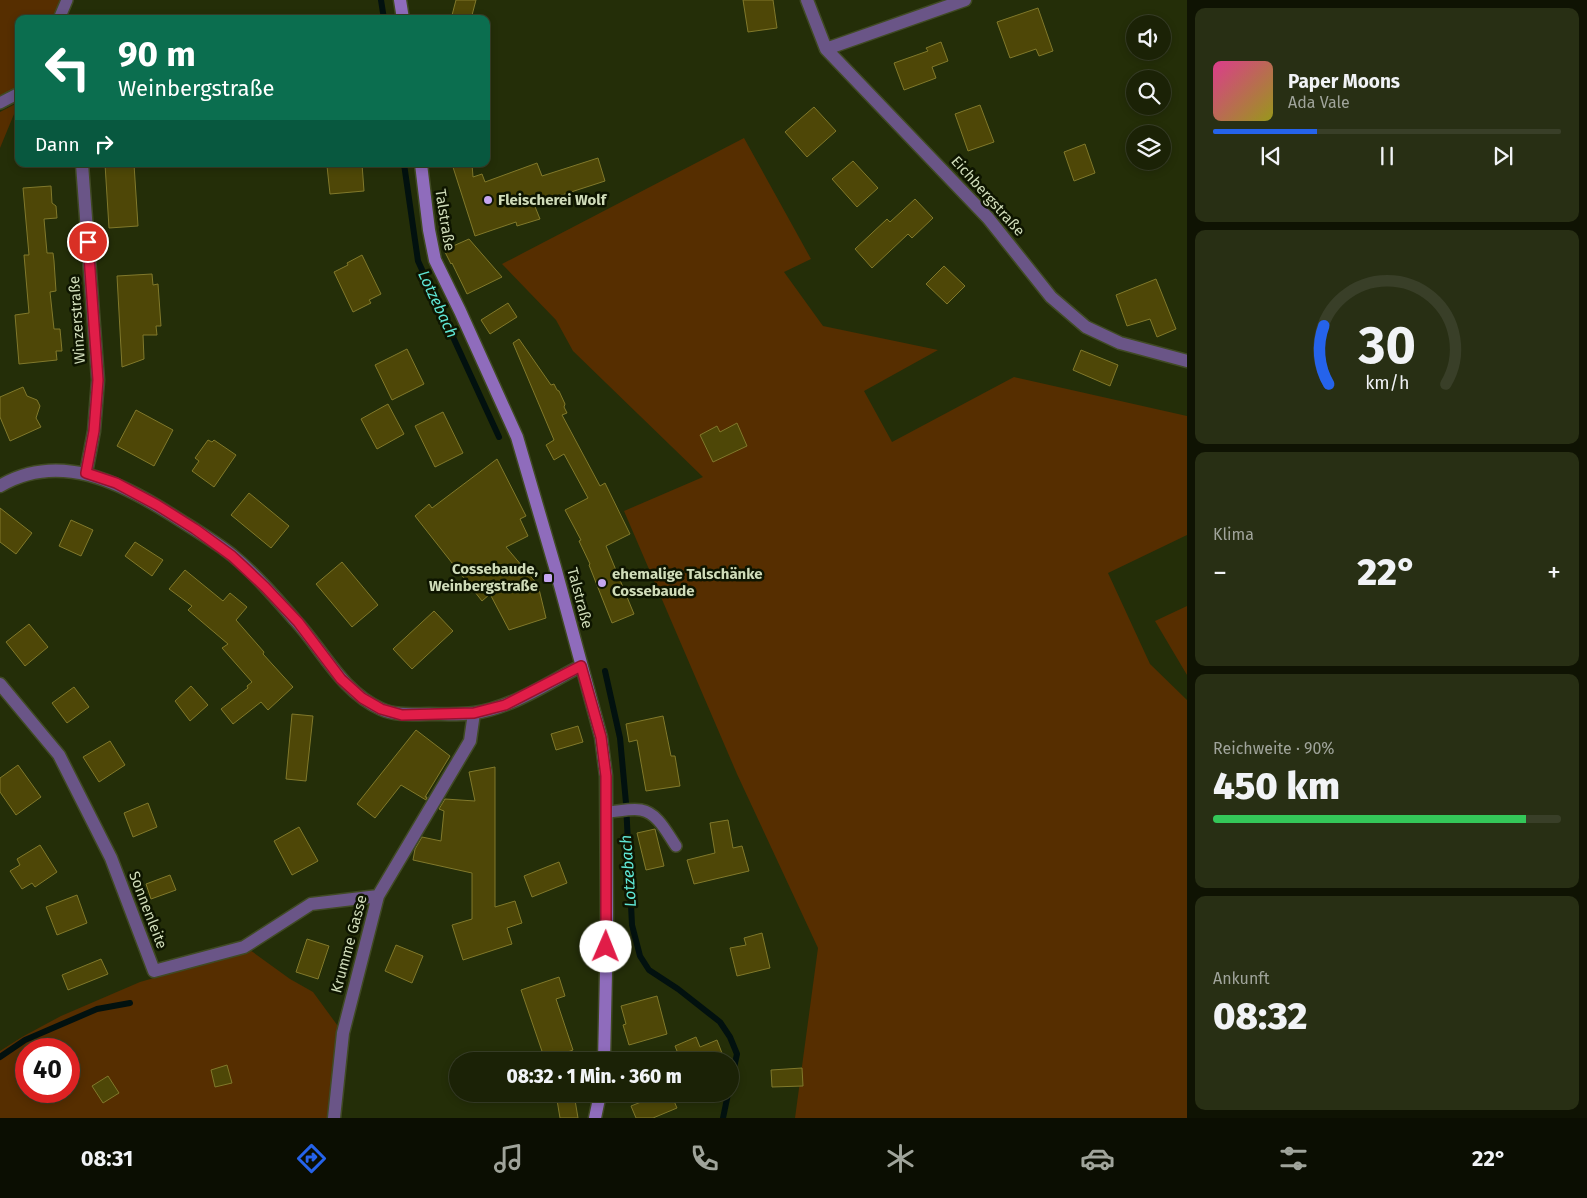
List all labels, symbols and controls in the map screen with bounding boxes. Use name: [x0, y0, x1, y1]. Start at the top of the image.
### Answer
map controls: [1126, 15, 1171, 170]
button: sound: [1126, 15, 1171, 60]
text: 90 m: [118, 33, 196, 75]
icon: left: [35, 35, 100, 100]
button: search: [1126, 70, 1171, 115]
text: Paper Moons: [1288, 70, 1400, 93]
text: Weinbergstraße: [118, 75, 275, 102]
text: Ada Vale: [1288, 93, 1350, 112]
button: layers: [1126, 125, 1171, 170]
icon: right: [90, 130, 118, 158]
text: Dann: [35, 133, 80, 156]
icon: previous: [1257, 142, 1285, 170]
icon: pause: [1373, 142, 1401, 170]
icon: next: [1489, 142, 1517, 170]
street label: Eichbergstraße: [947, 152, 1029, 240]
street label: Talstraße: [431, 188, 459, 252]
place label: Fleischerei Wolf: [498, 191, 608, 209]
marker: Fleischerei Wolf: [482, 194, 494, 206]
pin: [67, 221, 109, 263]
icon: arrive: [74, 228, 102, 256]
water label: Lotzebach: [414, 267, 462, 341]
street label: Winzerstraße: [65, 275, 89, 365]
text: 30: [1357, 314, 1416, 377]
text: km/h: [1365, 372, 1409, 394]
text: Klima: [1213, 525, 1254, 544]
text: 22°: [1357, 549, 1417, 595]
text: −: [1213, 556, 1227, 589]
text: +: [1547, 556, 1561, 589]
place label: Cossebaude, Weinbergstraße: [429, 560, 538, 595]
place label: ehemalige Talschänke Cossebaude: [612, 565, 763, 600]
street label: Talstraße: [563, 566, 597, 630]
marker: Cossebaude, Weinbergstraße: [542, 572, 554, 584]
marker: ehemalige Talschänke Cossebaude: [596, 577, 608, 589]
text: Reichweite · 90%: [1213, 739, 1335, 758]
text: 450 km: [1213, 763, 1340, 809]
water label: Lotzebach: [616, 834, 640, 908]
street label: Sonnenleite: [125, 869, 171, 951]
street label: Krumme Gasse: [327, 893, 371, 995]
position arrow: [579, 920, 631, 972]
text: Ankunft: [1213, 969, 1269, 988]
text: 08:32: [1213, 993, 1307, 1039]
speed limit sign: 40: [15, 1038, 80, 1103]
text: 08:32 · 1 Min. · 360 m: [506, 1065, 682, 1088]
icon: directions: [294, 1141, 329, 1176]
icon: music: [491, 1141, 526, 1176]
icon: phone: [687, 1141, 722, 1176]
icon: climate: [883, 1141, 918, 1176]
icon: car: [1080, 1141, 1115, 1176]
icon: filters: [1276, 1141, 1311, 1176]
text: 08:31: [81, 1145, 133, 1172]
text: 22°: [1472, 1145, 1506, 1172]

